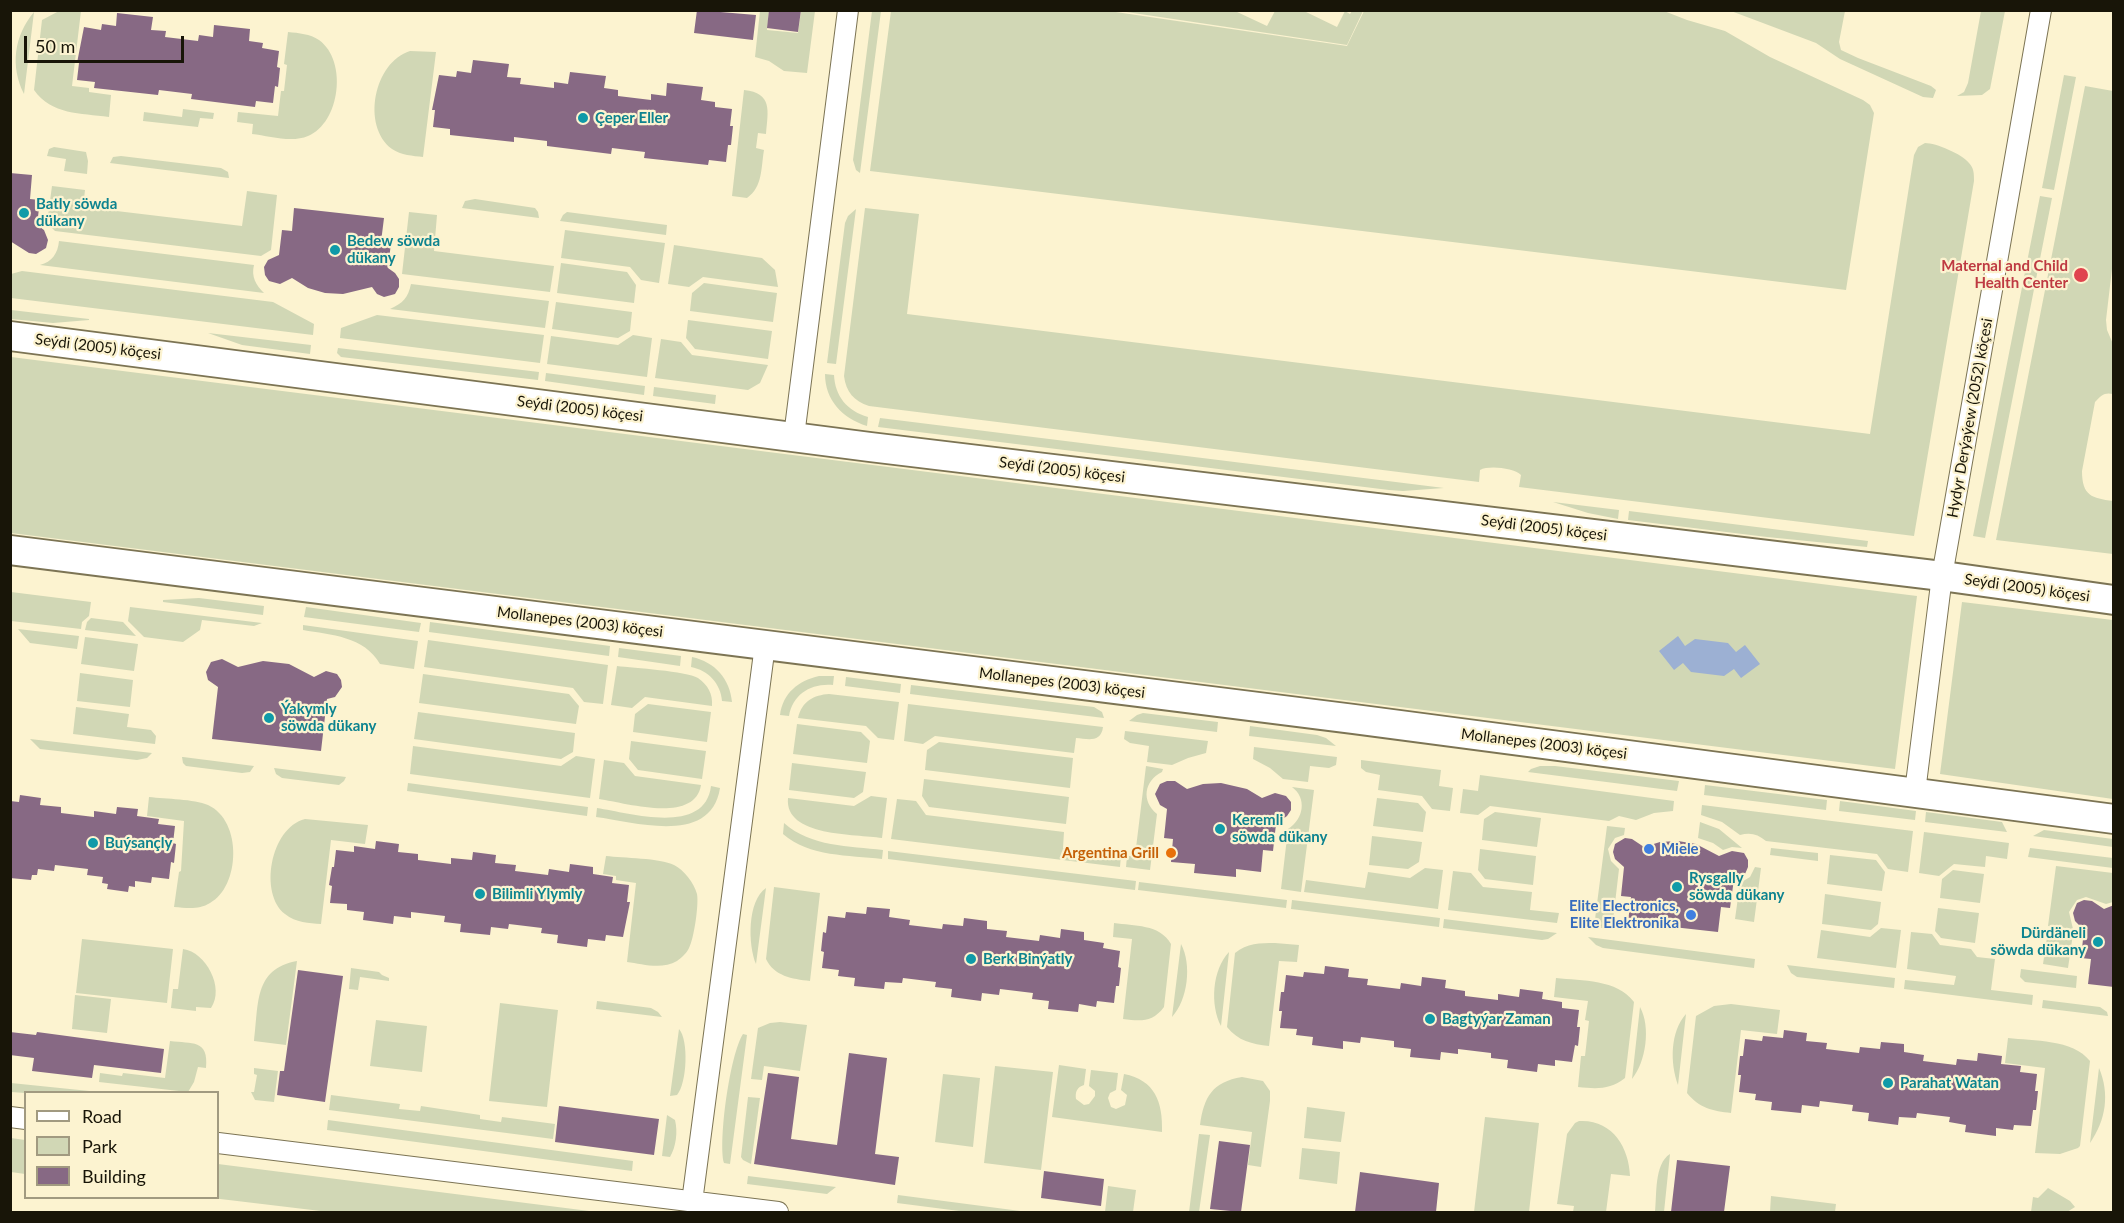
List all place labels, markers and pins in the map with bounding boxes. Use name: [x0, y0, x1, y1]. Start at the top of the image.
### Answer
place label: Çeper Eller: [595, 109, 668, 127]
marker: Çeper Eller: [576, 111, 590, 125]
place label: Batly söwda dükany: [36, 195, 117, 230]
marker: Batly söwda dükany: [17, 206, 31, 220]
place label: Bedew söwda dükany: [347, 232, 440, 267]
marker: Bedew söwda dükany: [328, 243, 342, 257]
place label: Maternal and Child Health Center: [1941, 257, 2068, 292]
marker: Maternal and Child Health Center: [2072, 266, 2090, 284]
place label: Ýakymly söwda dükany: [281, 700, 377, 735]
marker: Ýakymly söwda dükany: [262, 711, 276, 725]
place label: Keremli söwda dükany: [1232, 811, 1328, 846]
marker: Keremli söwda dükany: [1213, 822, 1227, 836]
place label: Buýsançly: [105, 834, 173, 852]
marker: Buýsançly: [86, 836, 100, 850]
place label: Miele: [1661, 840, 1699, 858]
marker: Miele: [1642, 842, 1656, 856]
place label: Argentina Grill: [1062, 844, 1159, 862]
marker: Argentina Grill: [1164, 846, 1178, 860]
place label: Rysgally söwda dükany: [1689, 869, 1785, 904]
marker: Rysgally söwda dükany: [1670, 880, 1684, 894]
place label: Bilimli Ylymly: [492, 885, 582, 903]
marker: Bilimli Ylymly: [473, 887, 487, 901]
place label: Elite Electronics, Elite Elektronika: [1569, 897, 1679, 932]
marker: Elite Electronics, Elite Elektronika: [1684, 908, 1698, 922]
place label: Dürdäneli söwda dükany: [1990, 924, 2086, 959]
marker: Dürdäneli söwda dükany: [2091, 935, 2105, 949]
place label: Berk Binýatly: [983, 950, 1072, 968]
marker: Berk Binýatly: [964, 952, 978, 966]
place label: Bagtyýar Zaman: [1442, 1010, 1551, 1028]
marker: Bagtyýar Zaman: [1423, 1012, 1437, 1026]
place label: Parahat Watan: [1900, 1074, 1999, 1092]
marker: Parahat Watan: [1881, 1076, 1895, 1090]

